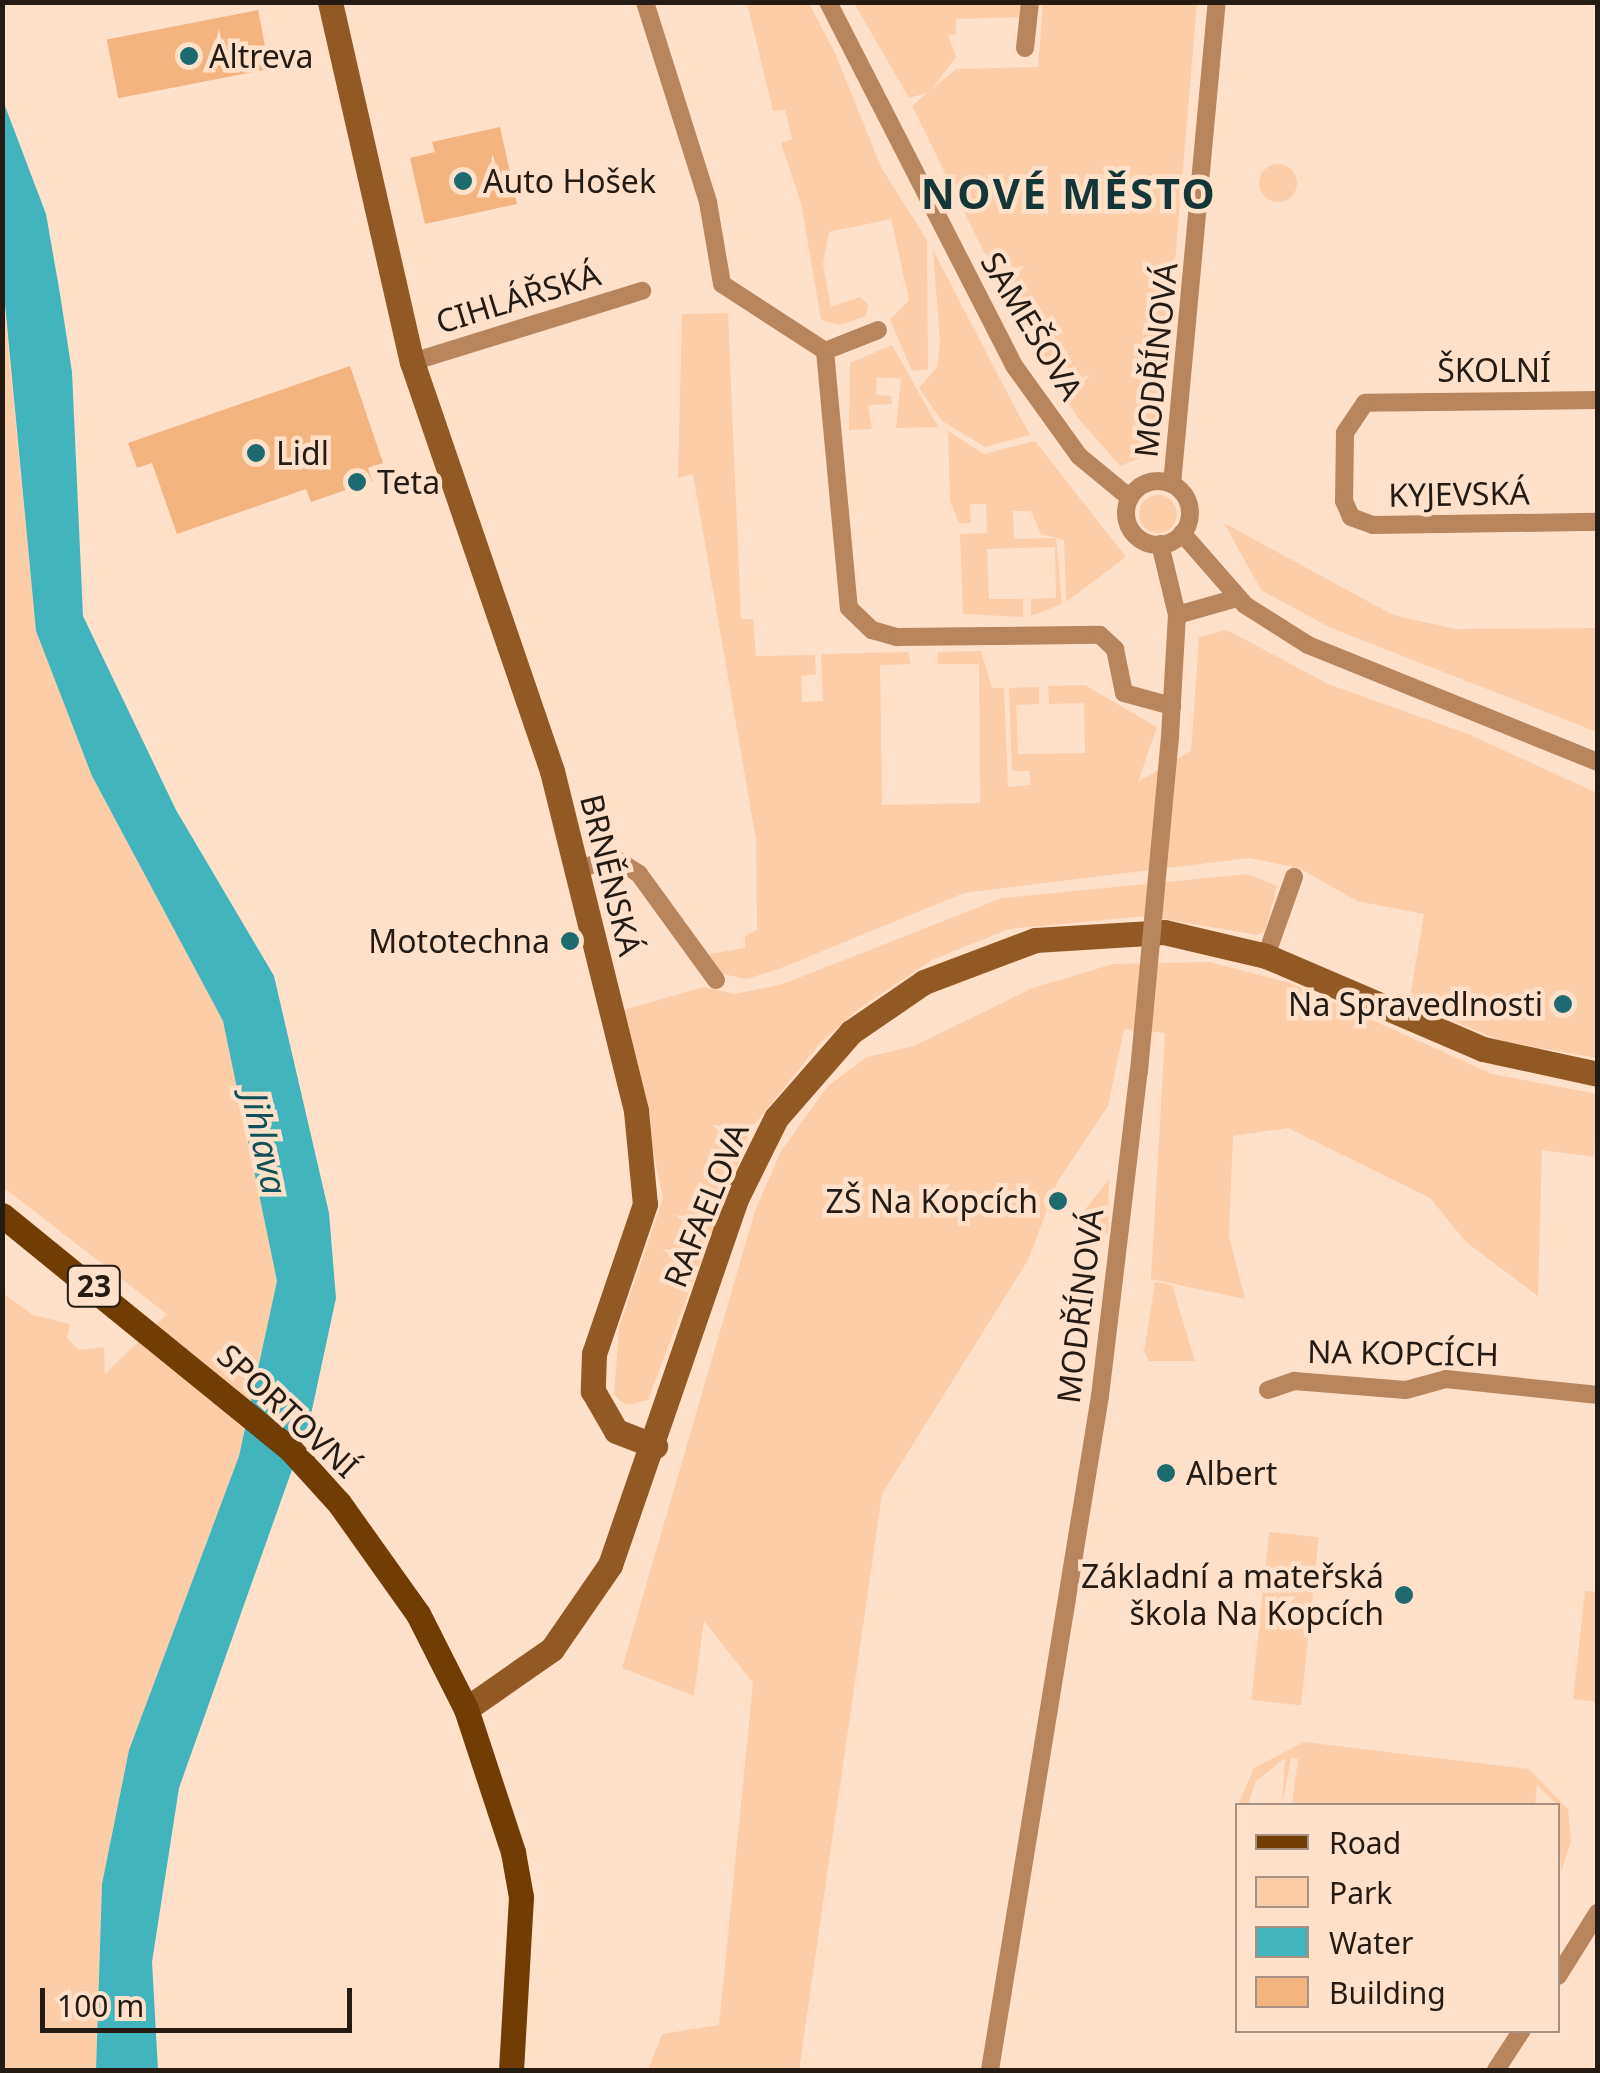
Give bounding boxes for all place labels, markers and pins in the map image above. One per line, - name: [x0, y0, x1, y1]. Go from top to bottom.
- place label: Altreva: [209, 37, 313, 75]
- marker: Altreva: [178, 45, 200, 67]
- place label: Auto Hošek: [483, 162, 656, 200]
- marker: Auto Hošek: [452, 170, 474, 192]
- place label: Lidl: [276, 434, 329, 472]
- marker: Lidl: [245, 442, 267, 464]
- place label: Teta: [377, 463, 440, 501]
- marker: Teta: [346, 471, 368, 493]
- place label: Mototechna: [368, 922, 550, 960]
- marker: Mototechna: [559, 930, 581, 952]
- place label: Na Spravedlnosti: [1288, 985, 1543, 1023]
- marker: Na Spravedlnosti: [1552, 993, 1574, 1015]
- place label: ZŠ Na Kopcích: [826, 1182, 1038, 1220]
- marker: ZŠ Na Kopcích: [1047, 1190, 1069, 1212]
- place label: Albert: [1186, 1454, 1277, 1492]
- marker: Albert: [1155, 1462, 1177, 1484]
- place label: Základní a mateřská škola Na Kopcích: [1081, 1558, 1384, 1633]
- marker: Základní a mateřská škola Na Kopcích: [1393, 1584, 1415, 1606]

